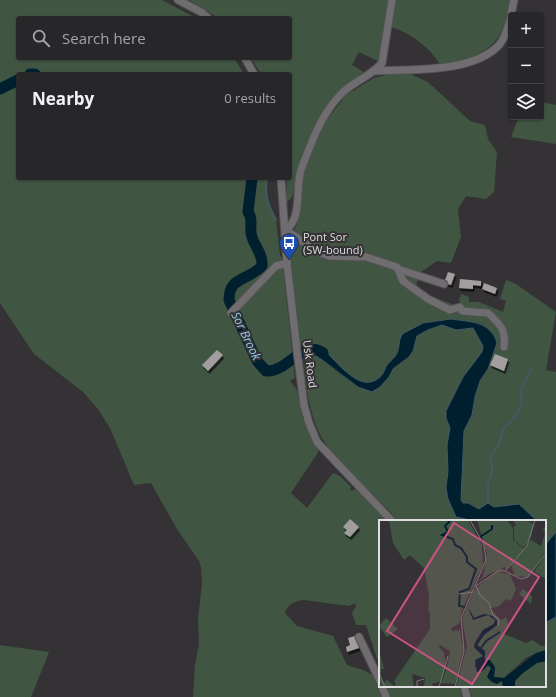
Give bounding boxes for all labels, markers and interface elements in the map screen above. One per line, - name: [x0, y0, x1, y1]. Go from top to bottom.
- map controls: [508, 12, 544, 120]
- button: +: [508, 12, 544, 48]
- search box: [16, 16, 292, 60]
- icon: search: [30, 27, 52, 49]
- text: Search here: [62, 28, 146, 48]
- button: −: [508, 48, 544, 84]
- button: layers: [508, 84, 544, 120]
- text: Nearby: [32, 87, 94, 110]
- text: 0 results: [224, 89, 276, 107]
- place label: Pont Sor (SW-bound): [303, 229, 363, 257]
- bus stop icon: Pont Sor (SW-bound): [278, 232, 300, 260]
- water label: Sor Brook: [227, 309, 266, 364]
- street label: Usk Road: [300, 339, 321, 389]
- inset map: [379, 520, 546, 687]

